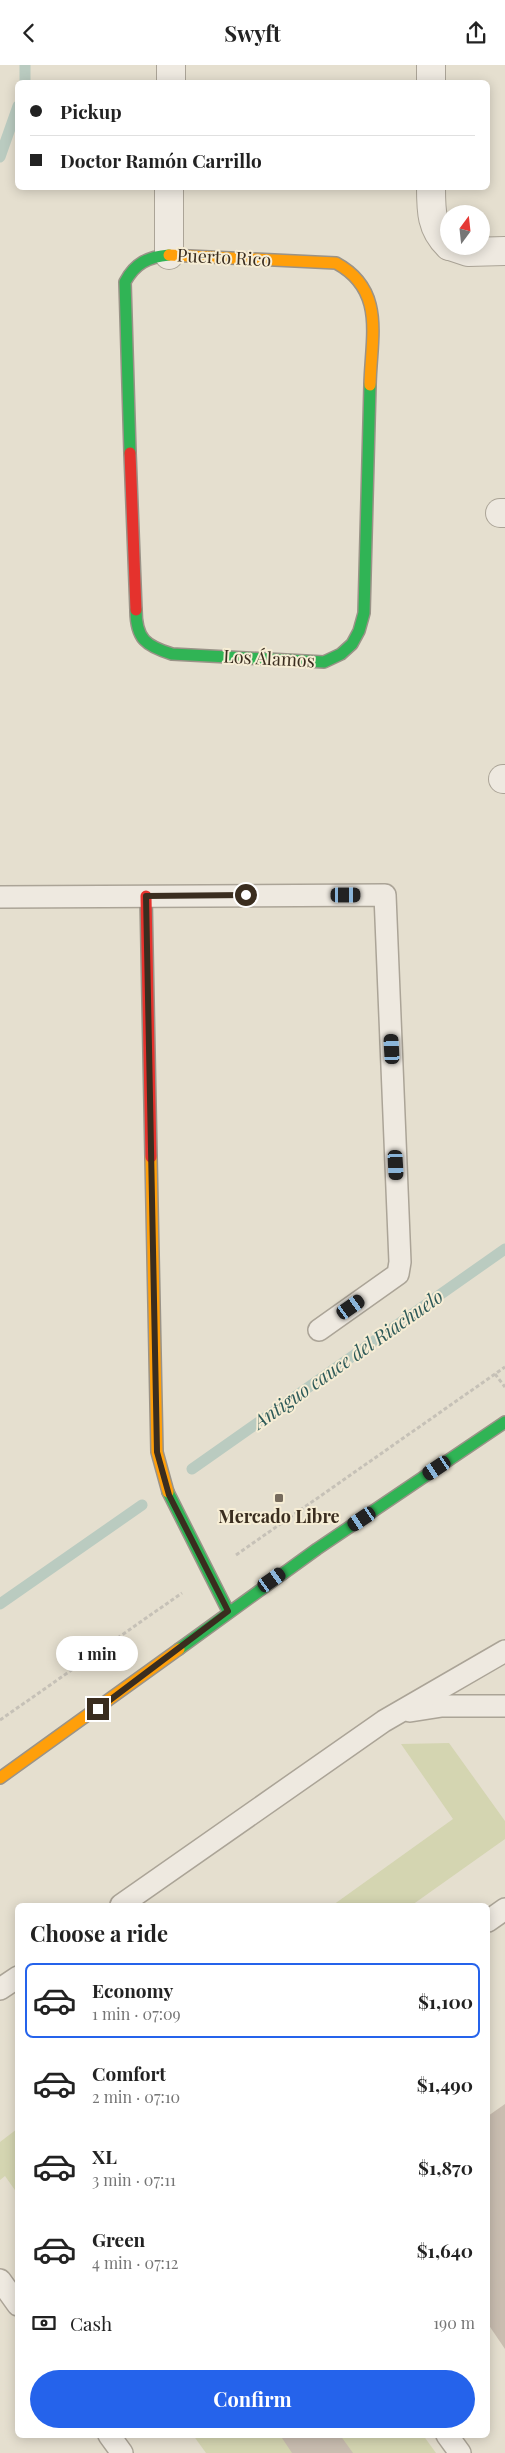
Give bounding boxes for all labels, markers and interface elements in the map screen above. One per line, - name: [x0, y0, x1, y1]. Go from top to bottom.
- text: Swyft: [224, 18, 281, 48]
- icon: back: [15, 19, 43, 47]
- icon: share: [462, 19, 490, 47]
- text: Pickup: [60, 98, 122, 124]
- text: Doctor Ramón Carrillo: [60, 147, 262, 173]
- north arrow: [440, 205, 490, 255]
- map controls: [440, 205, 490, 255]
- street label: Puerto Rico: [176, 243, 272, 271]
- street label: Los Álamos: [223, 644, 315, 672]
- route start: [235, 884, 257, 906]
- car: [331, 888, 361, 903]
- car: [383, 1034, 400, 1064]
- car: [387, 1150, 404, 1180]
- water label: Antiguo cauce del Riachuelo: [246, 1283, 448, 1435]
- car: [334, 1292, 367, 1322]
- car: [420, 1453, 453, 1483]
- marker: Mercado Libre: [273, 1492, 285, 1504]
- place label: Mercado Libre: [218, 1504, 340, 1528]
- car: [345, 1504, 378, 1534]
- car: [255, 1565, 288, 1595]
- callout: 1 min: [57, 1637, 139, 1671]
- text: 1 min: [77, 1643, 117, 1664]
- route end: [87, 1698, 109, 1720]
- text: Choose a ride: [30, 1918, 168, 1948]
- text: Economy: [92, 1977, 173, 2003]
- icon: car: [32, 1978, 77, 2023]
- text: $1,100: [418, 1988, 473, 2014]
- text: 1 min · 07:09: [92, 2003, 181, 2024]
- text: Comfort: [92, 2060, 166, 2086]
- icon: car: [32, 2061, 77, 2106]
- text: $1,490: [417, 2071, 473, 2097]
- text: 2 min · 07:10: [92, 2086, 180, 2107]
- text: XL: [92, 2143, 117, 2169]
- icon: car: [32, 2144, 77, 2189]
- text: $1,870: [418, 2154, 473, 2180]
- text: 3 min · 07:11: [92, 2169, 176, 2190]
- text: Green: [92, 2226, 145, 2252]
- icon: car: [32, 2227, 77, 2272]
- text: $1,640: [417, 2237, 473, 2263]
- text: 4 min · 07:12: [92, 2252, 178, 2273]
- icon: cash: [30, 2309, 58, 2337]
- text: Cash: [70, 2310, 112, 2336]
- text: 190 m: [433, 2312, 475, 2333]
- button: Confirm: [30, 2370, 475, 2428]

